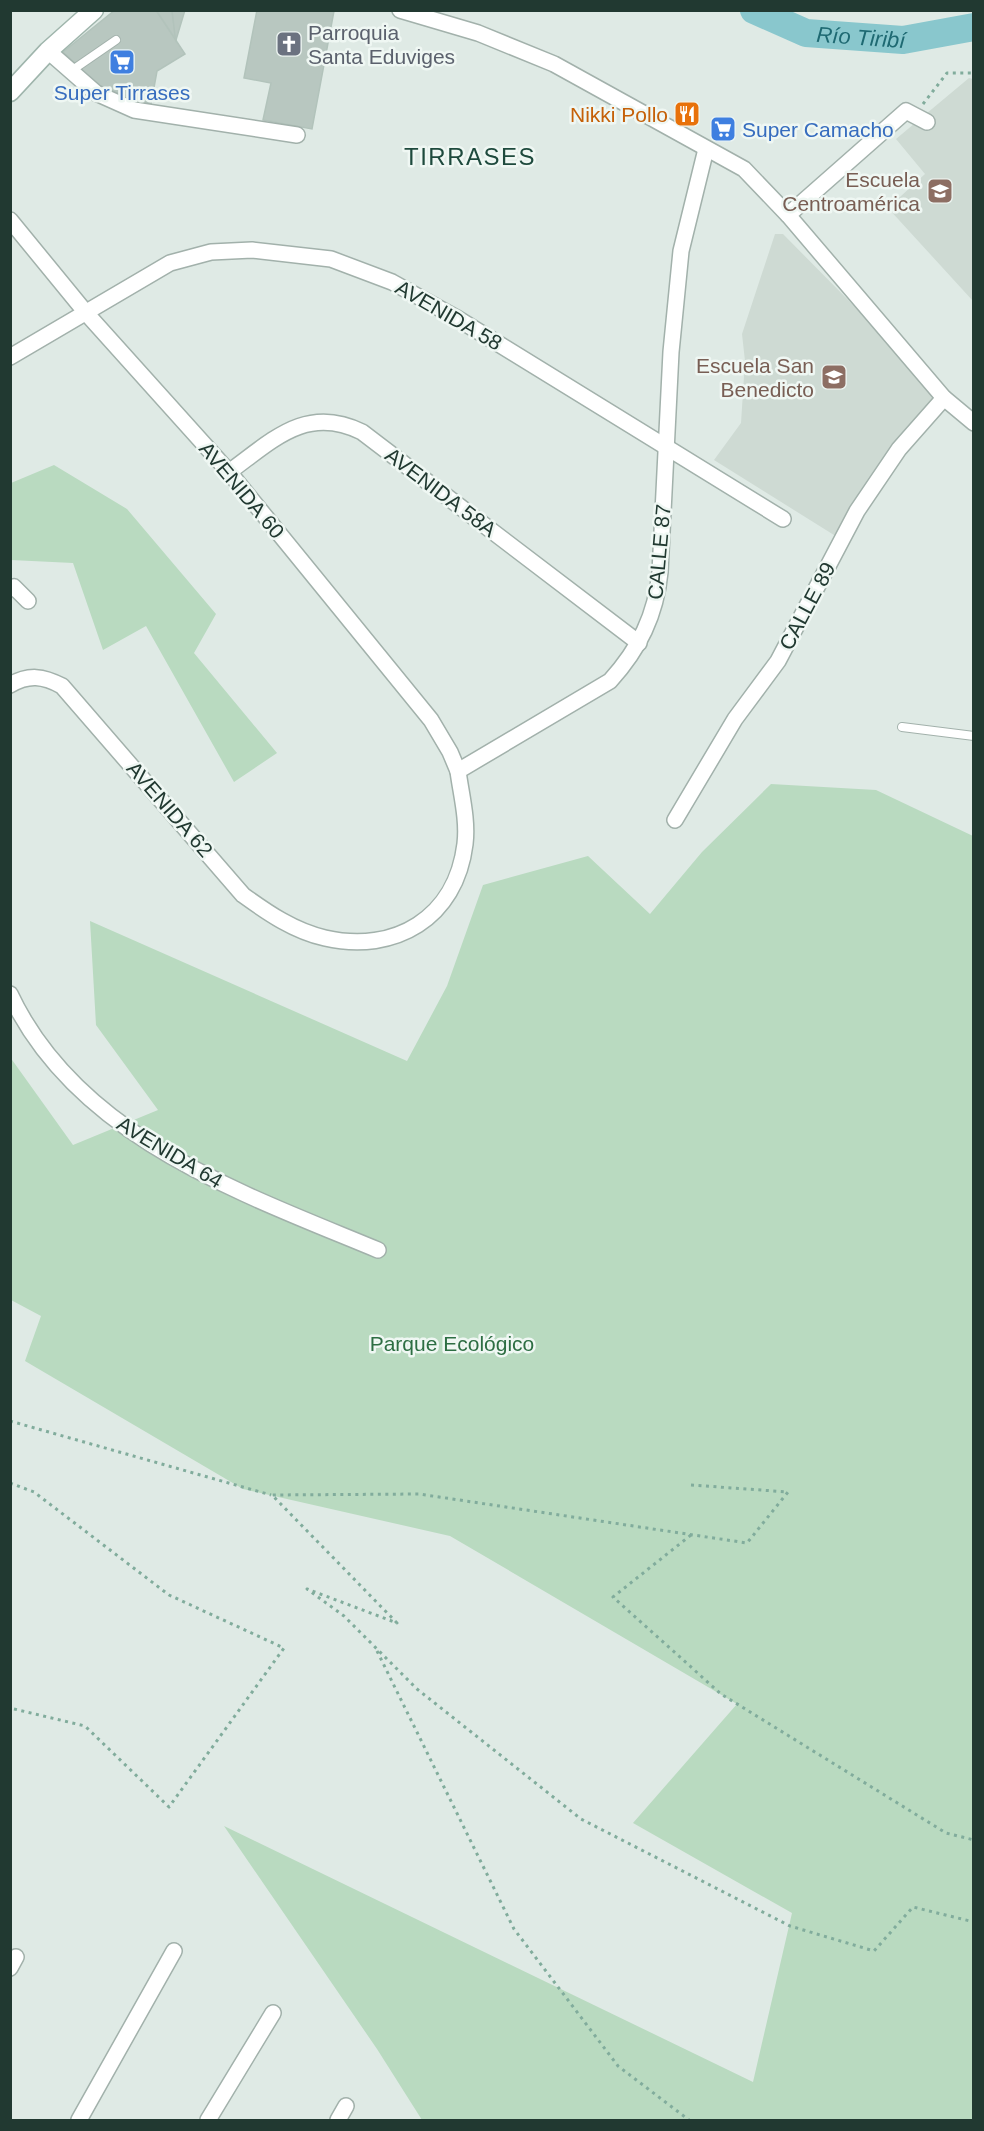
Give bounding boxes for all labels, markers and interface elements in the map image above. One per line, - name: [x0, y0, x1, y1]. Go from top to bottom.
- place label: Parroquia Santa Eduviges: [308, 21, 455, 68]
- water label: Río Tiribí: [816, 21, 908, 53]
- church icon: Parroquia Santa Eduviges: [274, 29, 304, 59]
- supermarket icon: Super Tirrases: [107, 47, 137, 77]
- place label: Super Tirrases: [54, 81, 190, 104]
- restaurant icon: Nikki Pollo: [672, 99, 702, 129]
- place label: Nikki Pollo: [570, 103, 668, 126]
- supermarket icon: Super Camacho: [708, 114, 738, 144]
- place label: Super Camacho: [742, 118, 894, 141]
- district label: TIRRASES: [404, 143, 536, 170]
- place label: Escuela Centroamérica: [782, 168, 920, 215]
- school or university icon: Escuela Centroamérica: [925, 176, 955, 206]
- street label: AVENIDA 58: [392, 275, 506, 355]
- place label: Escuela San Benedicto: [696, 354, 814, 401]
- school or university icon: Escuela San Benedicto: [819, 362, 849, 392]
- street label: AVENIDA 60: [195, 437, 289, 543]
- street label: AVENIDA 58A: [381, 443, 501, 541]
- street label: CALLE 87: [643, 503, 675, 601]
- street label: CALLE 89: [774, 558, 840, 654]
- street label: AVENIDA 62: [122, 757, 218, 861]
- street label: AVENIDA 64: [113, 1112, 227, 1193]
- park label: Parque Ecológico: [370, 1332, 534, 1355]

